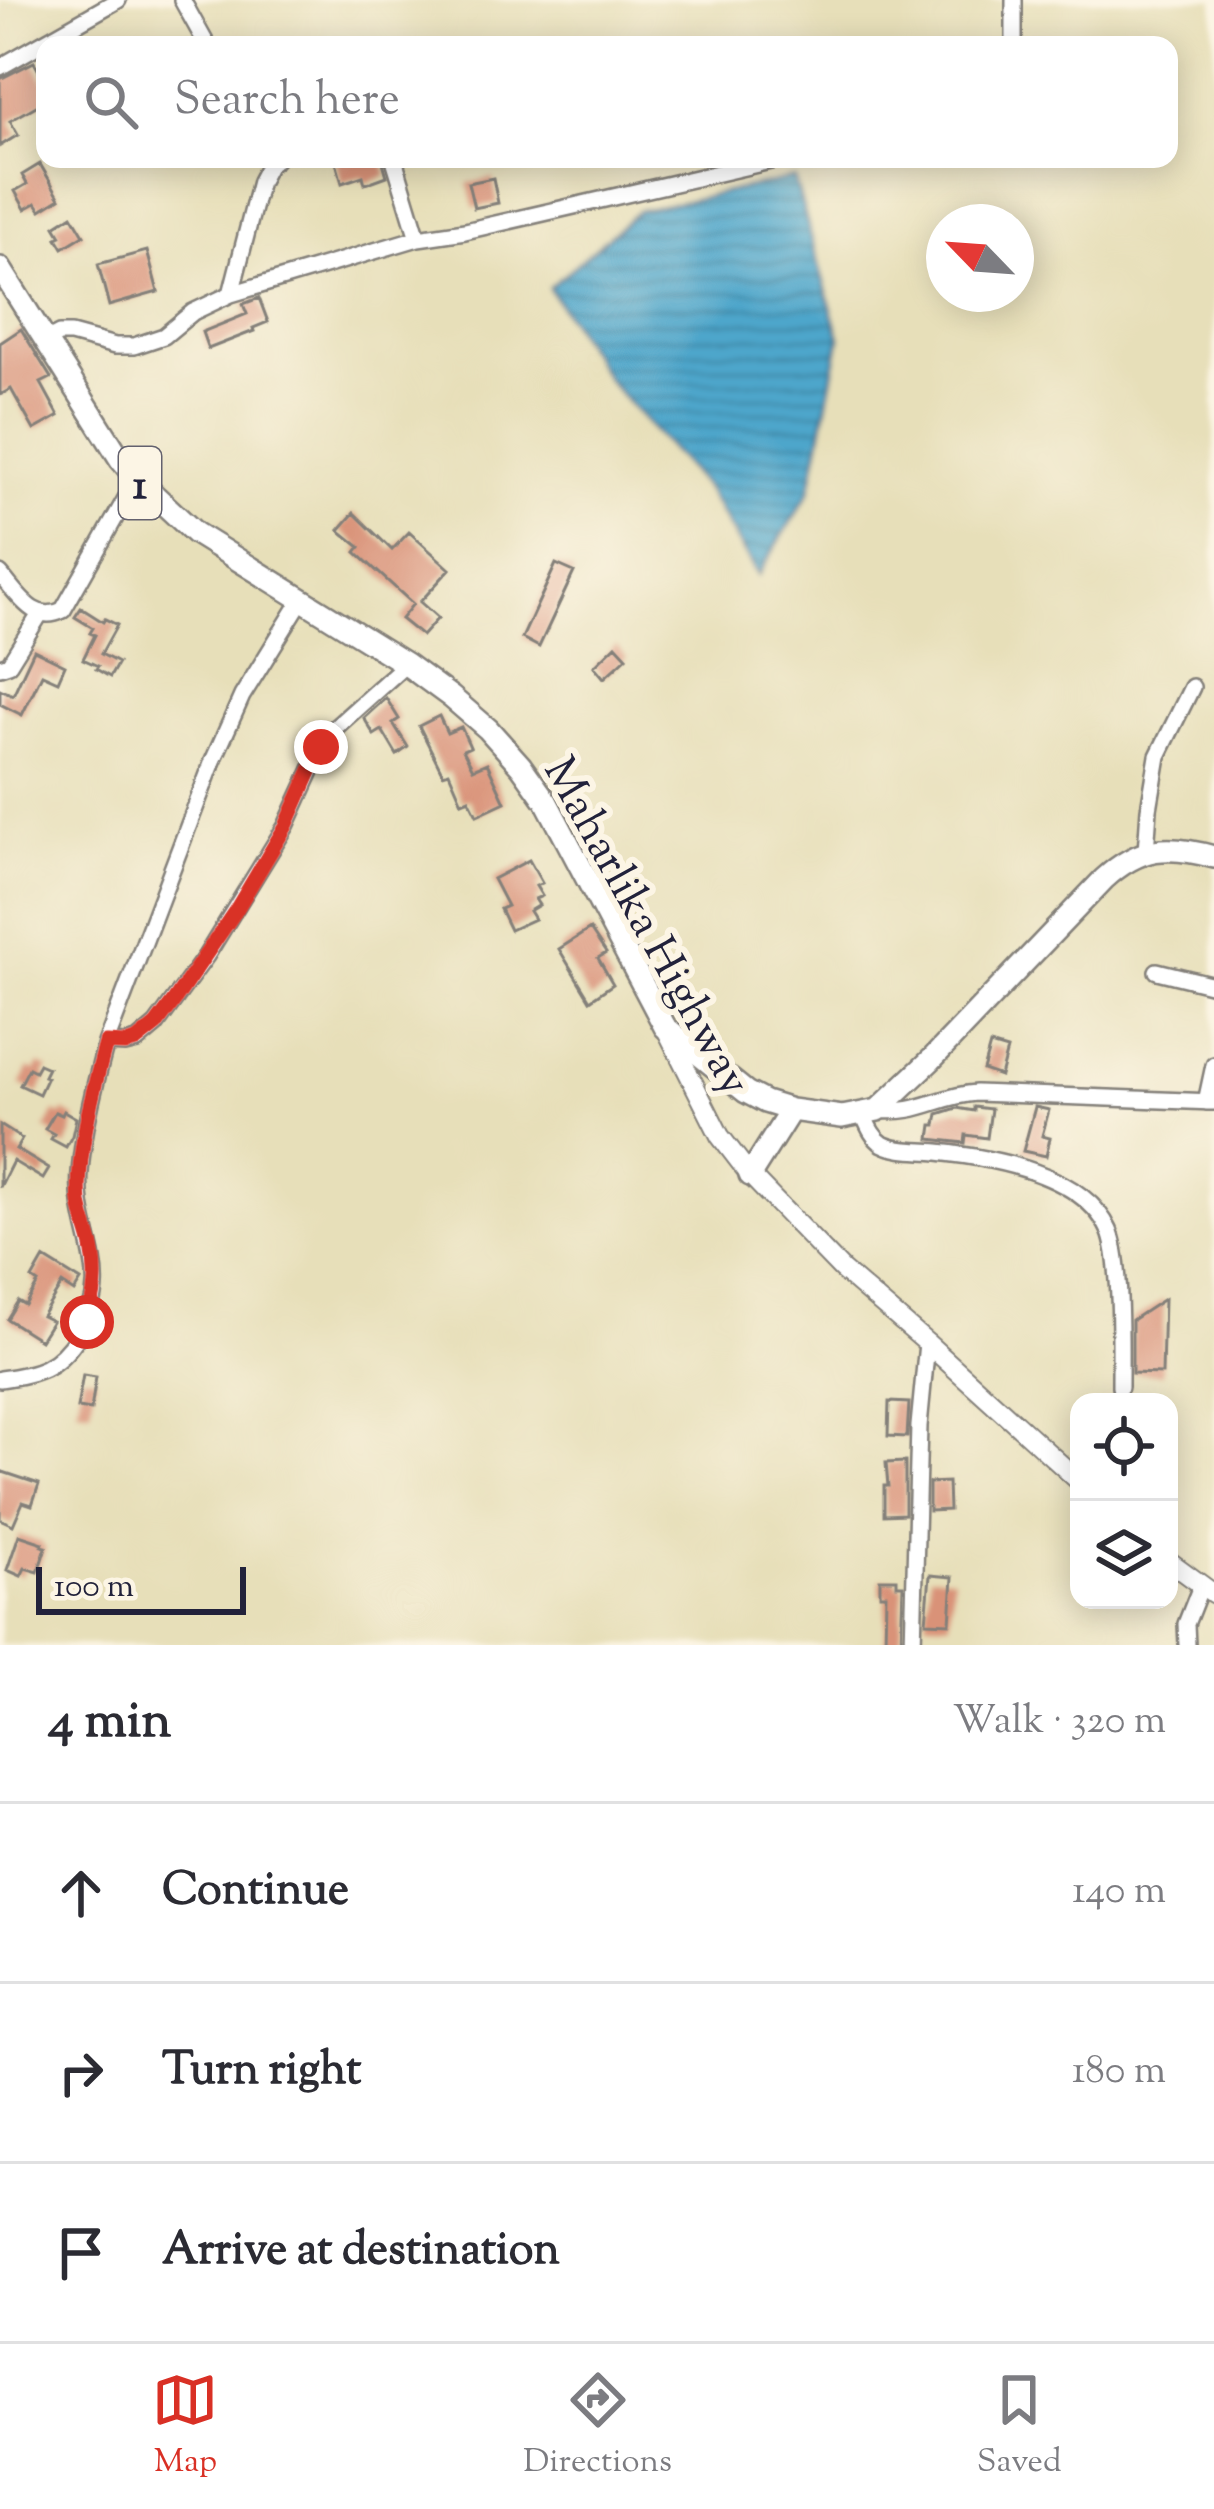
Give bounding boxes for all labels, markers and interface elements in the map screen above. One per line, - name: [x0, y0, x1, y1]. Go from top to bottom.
- search box: [36, 36, 1178, 168]
- icon: search: [78, 69, 144, 135]
- text: Search here: [174, 70, 400, 135]
- north arrow: [926, 204, 1034, 312]
- road number: 1: [119, 447, 161, 519]
- route end: [294, 720, 348, 774]
- street label: Maharlika Highway: [524, 747, 764, 1109]
- route start: [60, 1295, 114, 1349]
- map controls: [1070, 1393, 1178, 1609]
- button: locate: [1070, 1393, 1178, 1501]
- button: layers: [1070, 1501, 1178, 1609]
- scale bar: [36, 1561, 246, 1614]
- text: 100 m: [54, 1564, 134, 1612]
- text: 4 min: [48, 1687, 171, 1760]
- text: Walk · 320 m: [953, 1695, 1166, 1751]
- icon: ahead: [48, 1860, 114, 1926]
- text: Continue: [162, 1860, 349, 1925]
- text: 140 m: [1072, 1865, 1166, 1921]
- icon: right: [48, 2040, 114, 2106]
- text: Turn right: [162, 2040, 361, 2105]
- text: 180 m: [1072, 2045, 1166, 2101]
- icon: arrive: [48, 2220, 114, 2286]
- text: Arrive at destination: [162, 2220, 560, 2285]
- tab: Map: [152, 2367, 218, 2487]
- tab: Directions: [523, 2367, 672, 2487]
- tab: Saved: [977, 2367, 1062, 2487]

